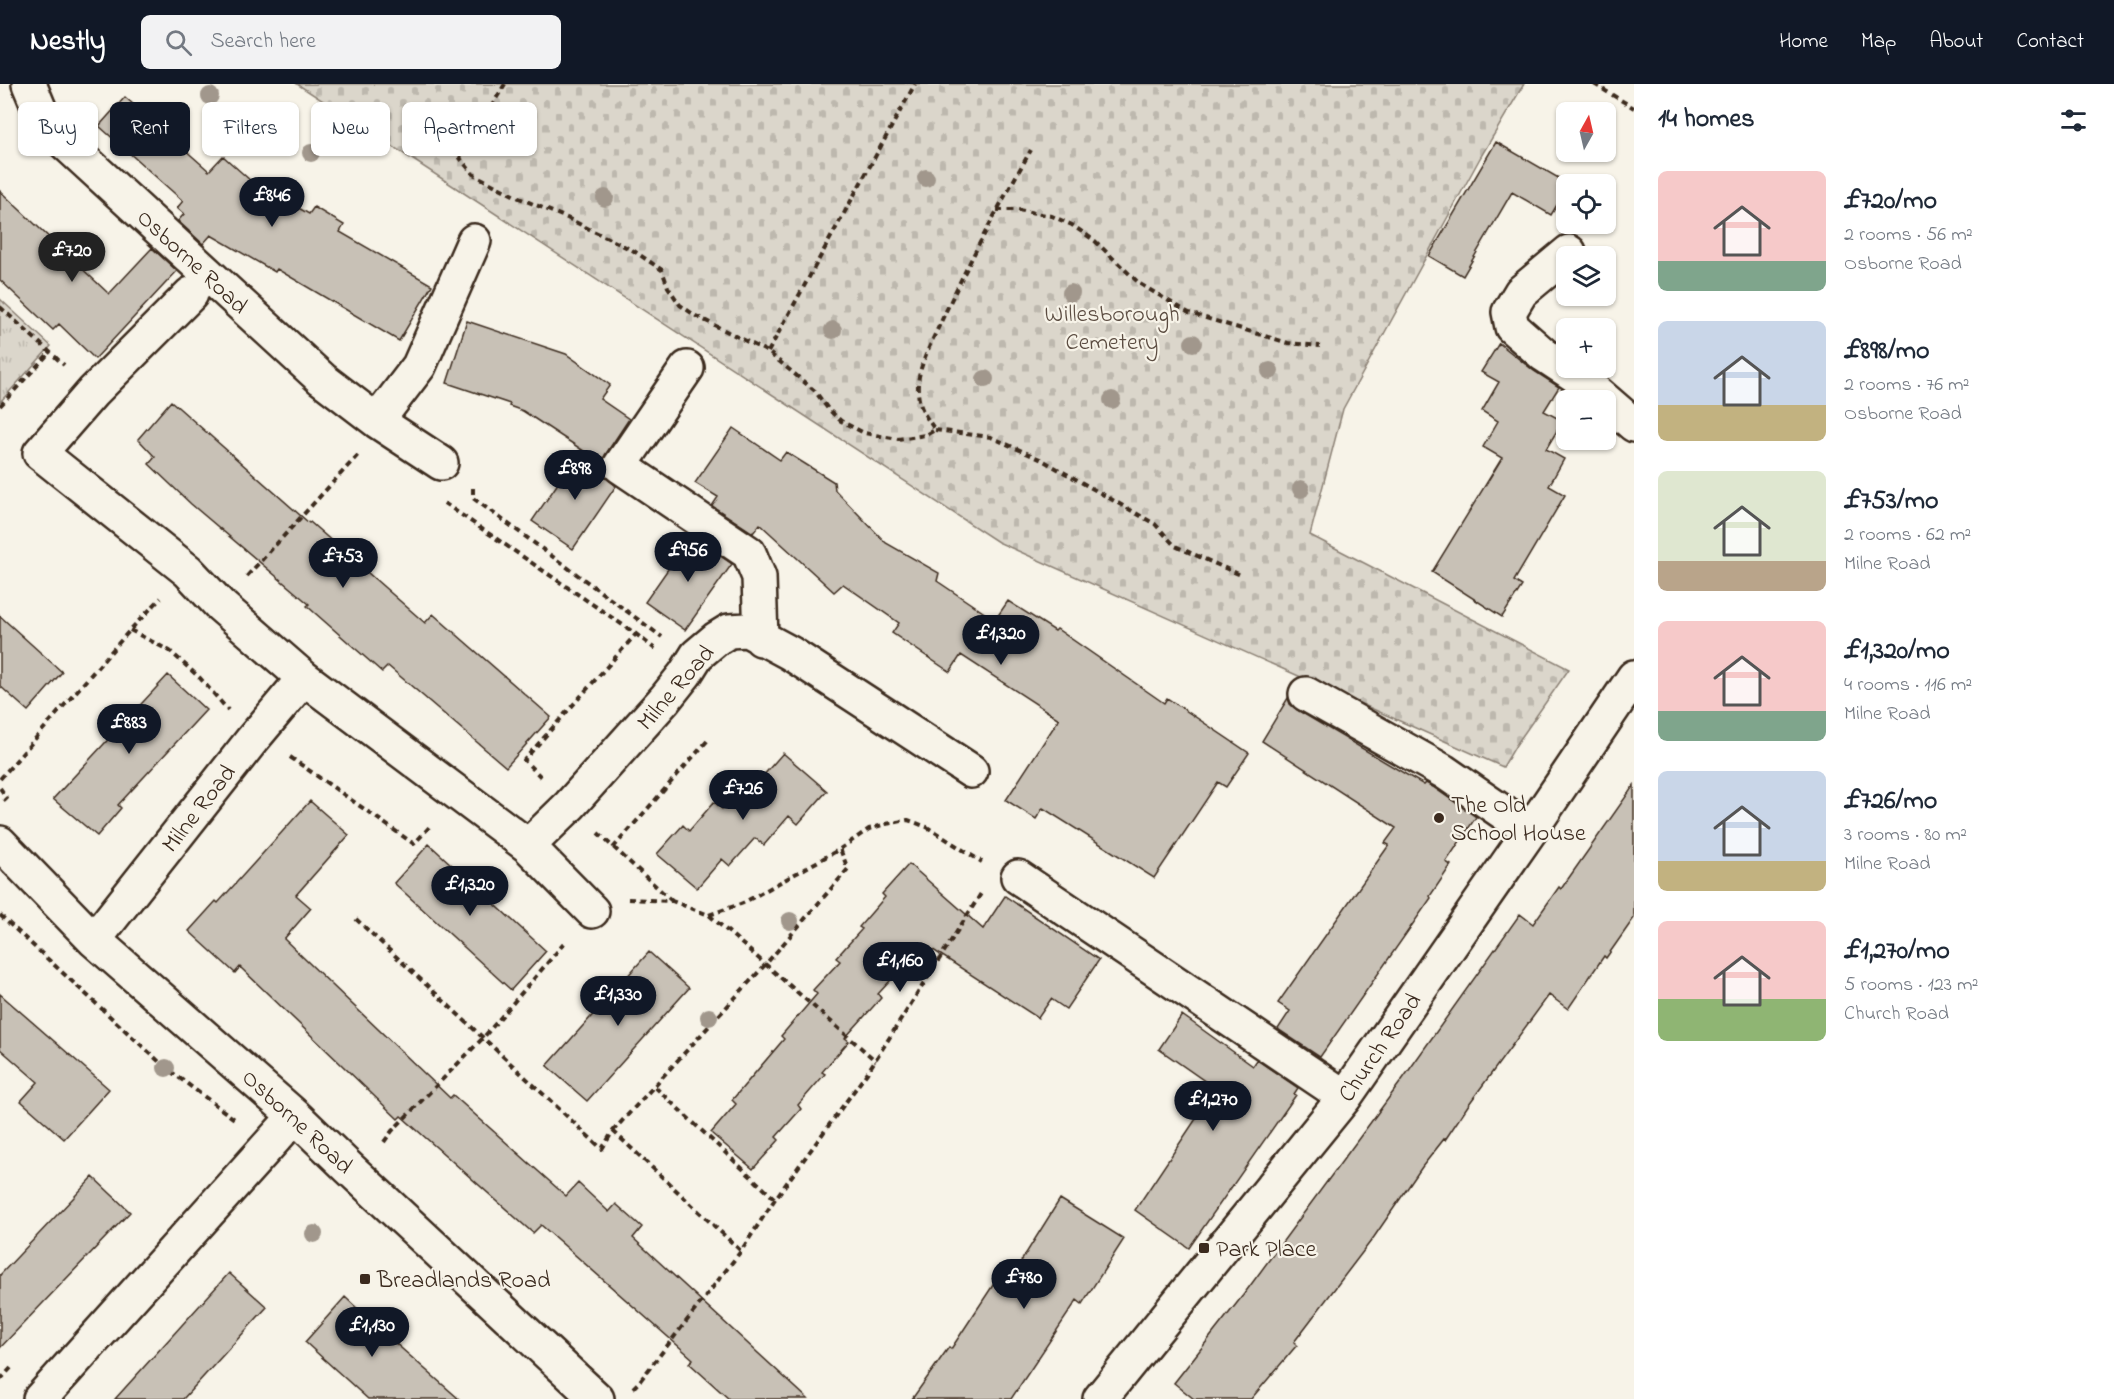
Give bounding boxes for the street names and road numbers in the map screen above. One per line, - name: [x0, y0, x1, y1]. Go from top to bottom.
- street label: Osborne Road: [128, 202, 255, 324]
- street label: Milne Road: [630, 638, 724, 739]
- street label: Milne Road: [154, 758, 246, 861]
- street label: Church Road: [1331, 986, 1432, 1110]
- street label: Osborne Road: [233, 1062, 360, 1184]

